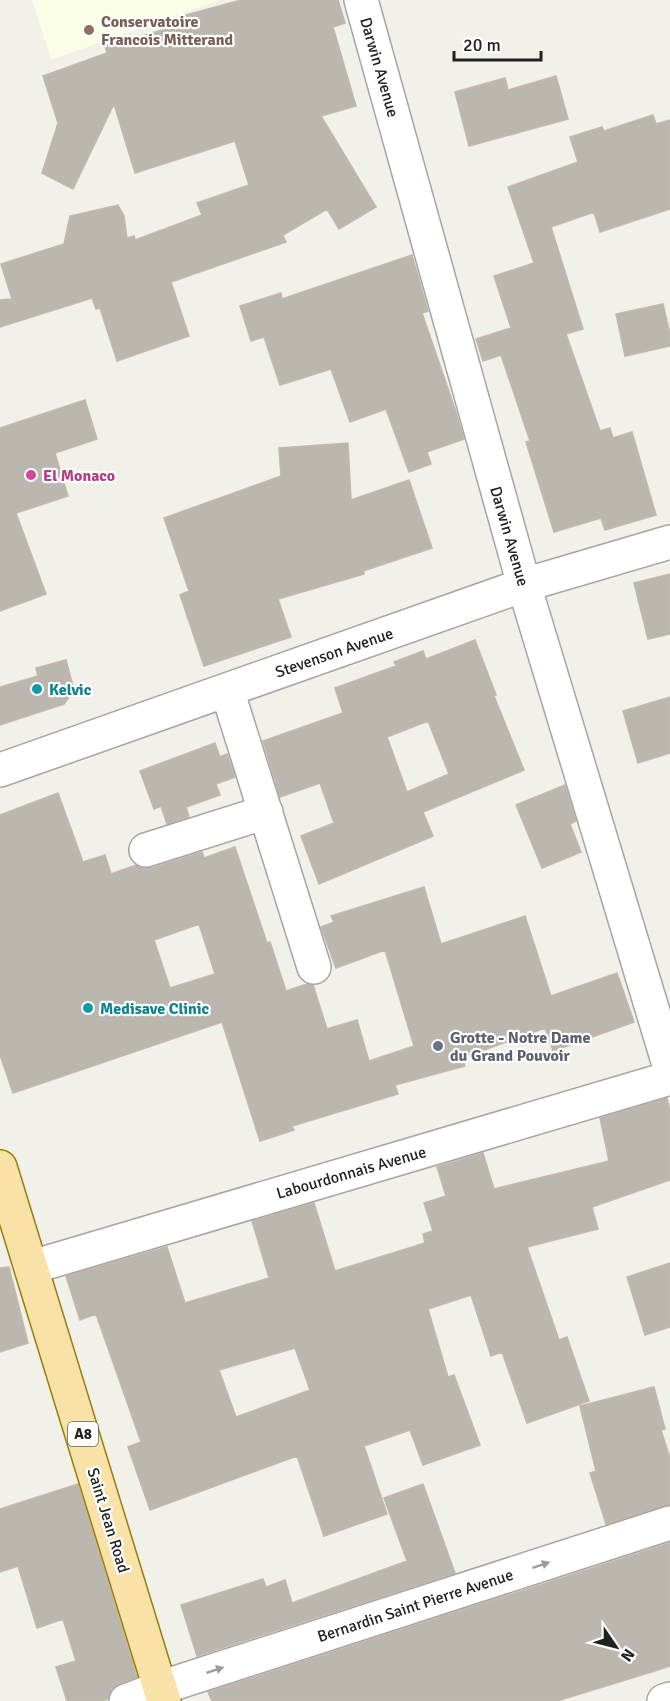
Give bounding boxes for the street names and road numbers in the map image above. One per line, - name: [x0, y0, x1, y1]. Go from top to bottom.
- street label: Darwin Avenue: [355, 15, 403, 120]
- street label: Darwin Avenue: [485, 484, 533, 589]
- street label: Stevenson Avenue: [273, 623, 396, 683]
- street label: Labourdonnais Avenue: [274, 1142, 428, 1204]
- road number: A8: [68, 1422, 98, 1446]
- street label: Saint Jean Road: [83, 1465, 134, 1575]
- street label: Bernardin Saint Pierre Avenue: [315, 1565, 516, 1647]

